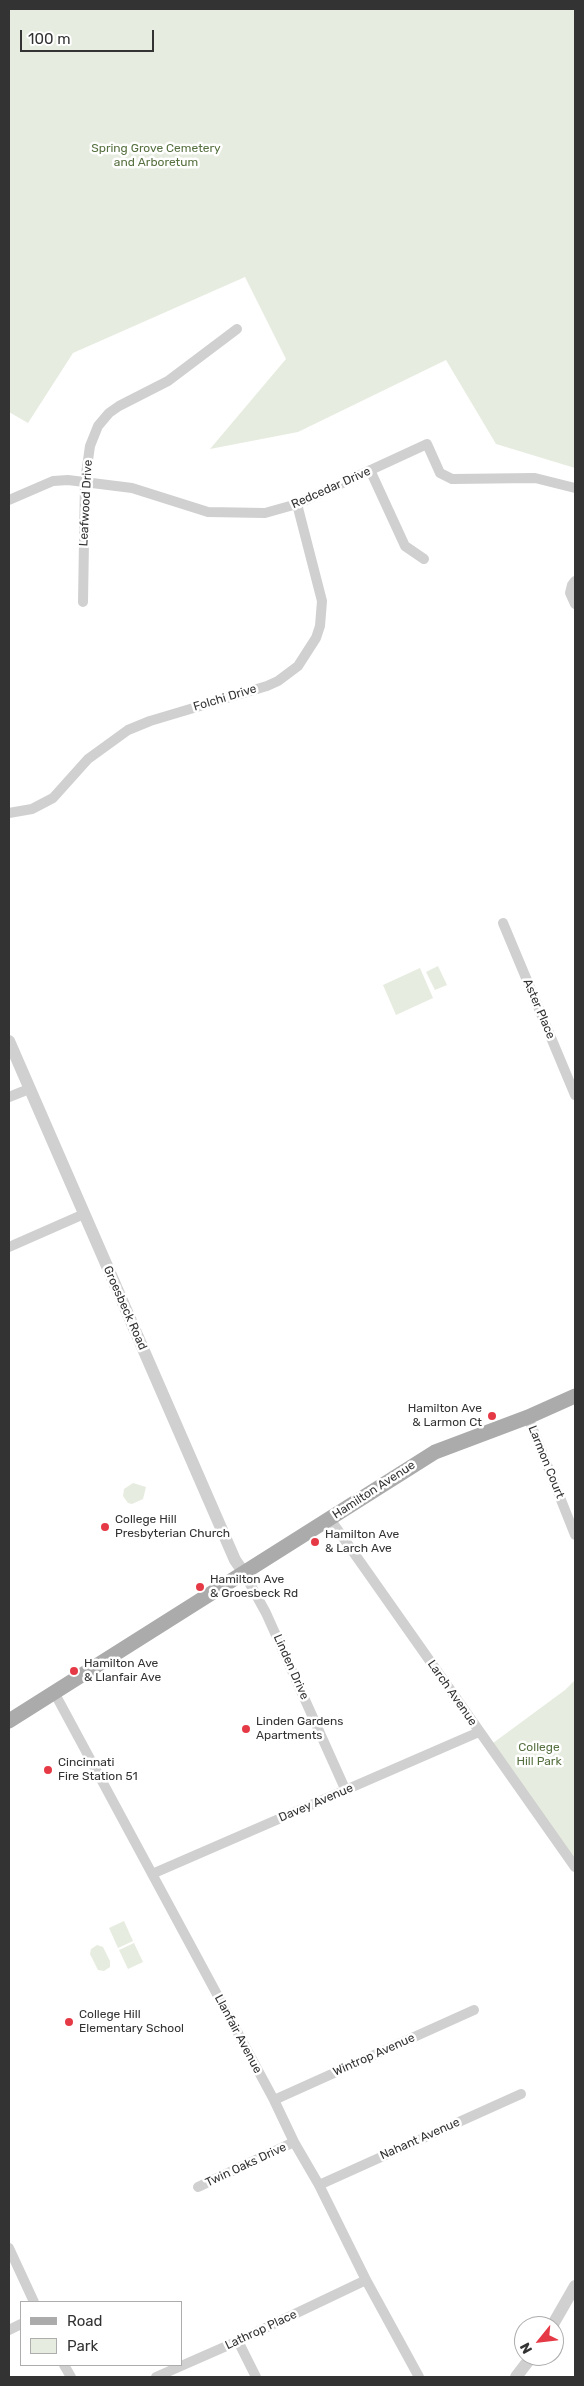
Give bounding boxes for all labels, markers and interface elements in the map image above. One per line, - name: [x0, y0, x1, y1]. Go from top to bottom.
- scale bar: [22, 20, 156, 52]
- text: 100 m: [28, 30, 70, 48]
- park label: Spring Grove Cemetery and Arboretum: [91, 142, 221, 170]
- street label: Leafwood Drive: [77, 459, 95, 547]
- street label: Redcedar Drive: [289, 464, 373, 512]
- street label: Folchi Drive: [192, 682, 258, 714]
- street label: Aster Place: [520, 977, 558, 1041]
- street label: Groesbeck Road: [100, 1264, 150, 1352]
- place label: Hamilton Ave & Larmon Ct: [408, 1402, 482, 1430]
- marker: Hamilton Ave & Larmon Ct: [486, 1410, 498, 1422]
- street label: Larmon Court: [525, 1424, 567, 1500]
- street label: Hamilton Avenue: [330, 1458, 418, 1522]
- place label: College Hill Presbyterian Church: [115, 1513, 230, 1541]
- marker: College Hill Presbyterian Church: [99, 1521, 111, 1533]
- place label: Hamilton Ave & Larch Ave: [325, 1528, 399, 1556]
- marker: Hamilton Ave & Larch Ave: [309, 1536, 321, 1548]
- place label: Hamilton Ave & Groesbeck Rd: [210, 1573, 298, 1601]
- marker: Hamilton Ave & Groesbeck Rd: [194, 1581, 206, 1593]
- street label: Linden Drive: [270, 1632, 312, 1702]
- place label: Hamilton Ave & Llanfair Ave: [84, 1657, 161, 1685]
- street label: Larch Avenue: [424, 1657, 480, 1729]
- marker: Hamilton Ave & Llanfair Ave: [68, 1665, 80, 1677]
- place label: Linden Gardens Apartments: [256, 1715, 343, 1743]
- marker: Linden Gardens Apartments: [240, 1723, 252, 1735]
- park label: College Hill Park: [516, 1741, 562, 1769]
- place label: Cincinnati Fire Station 51: [58, 1756, 138, 1784]
- marker: Cincinnati Fire Station 51: [42, 1764, 54, 1776]
- street label: Davey Avenue: [277, 1781, 355, 1825]
- street label: Llanfair Avenue: [211, 1992, 265, 2076]
- place label: College Hill Elementary School: [79, 2008, 184, 2036]
- marker: College Hill Elementary School: [63, 2016, 75, 2028]
- street label: Wintrop Avenue: [331, 2031, 417, 2079]
- street label: Nahant Avenue: [378, 2115, 462, 2163]
- street label: Twin Oaks Drive: [203, 2140, 289, 2190]
- legend: [20, 2301, 182, 2366]
- street label: Lathrop Place: [223, 2307, 299, 2353]
- text: Road: [67, 2312, 103, 2330]
- north arrow: [514, 2316, 564, 2366]
- text: Park: [67, 2337, 98, 2355]
- text: N: [516, 2340, 536, 2357]

